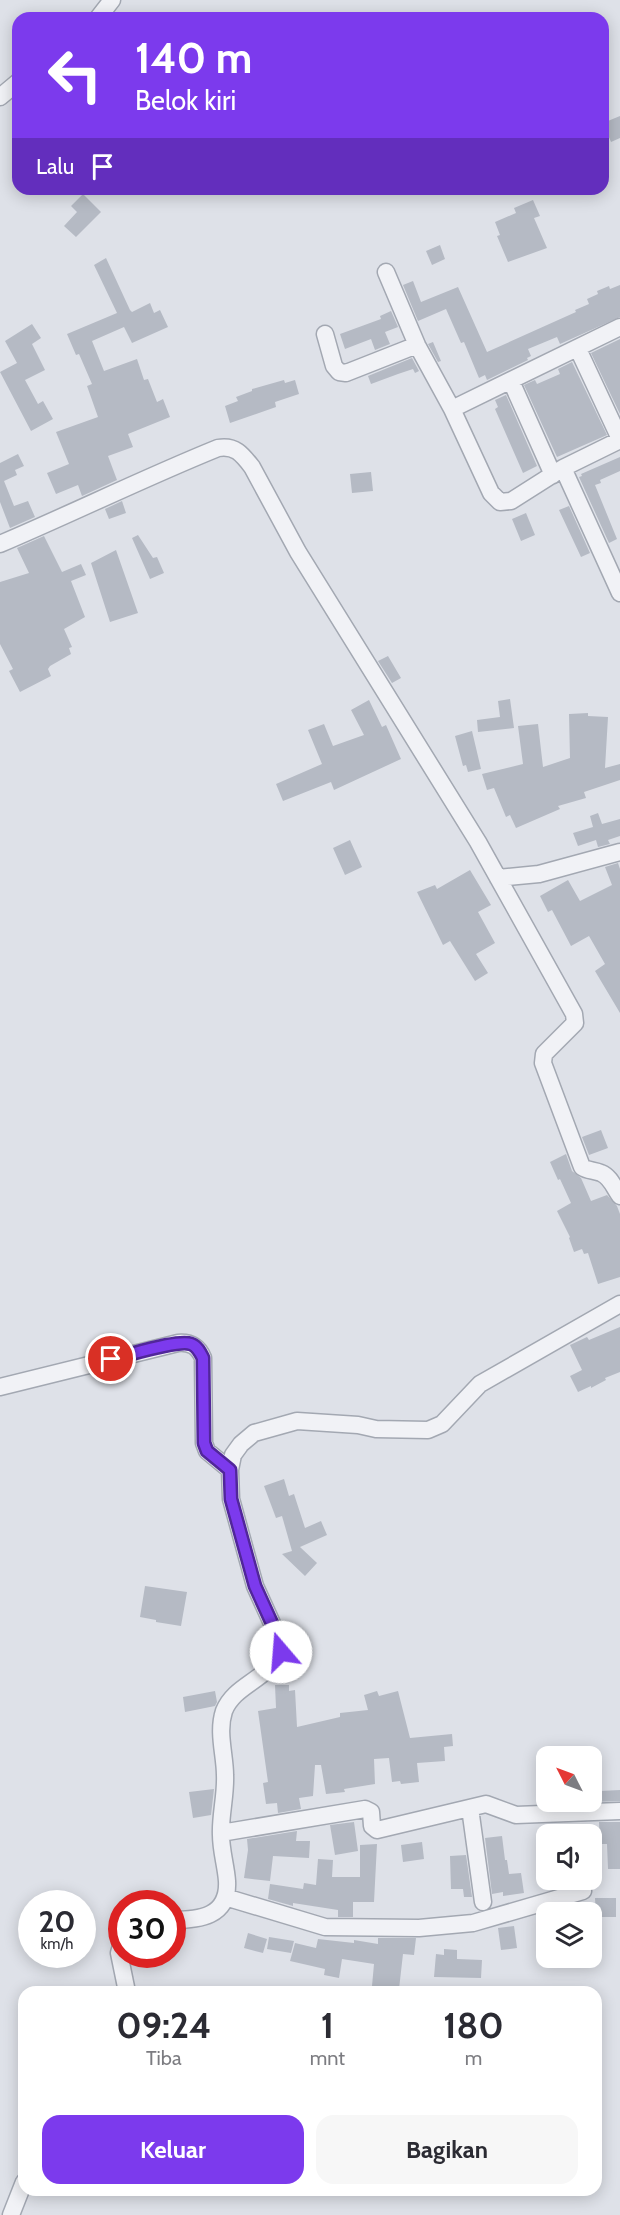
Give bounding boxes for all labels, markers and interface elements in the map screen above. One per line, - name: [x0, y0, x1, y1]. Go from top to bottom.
- text: 140 m: [135, 32, 252, 84]
- icon: left: [36, 36, 114, 114]
- text: Belok kiri: [135, 84, 236, 117]
- icon: arrive: [86, 150, 119, 183]
- text: Lalu: [36, 153, 74, 180]
- pin: [85, 1333, 136, 1384]
- icon: arrive: [94, 1342, 127, 1375]
- position arrow: [249, 1620, 313, 1684]
- north arrow: [536, 1746, 602, 1812]
- map controls: [536, 1746, 602, 1968]
- button: sound: [536, 1824, 602, 1890]
- speed limit sign: 30: [108, 1890, 186, 1968]
- button: layers: [536, 1902, 602, 1968]
- text: 20: [38, 1903, 76, 1940]
- text: km/h: [41, 1935, 73, 1953]
- text: 09:24: [116, 2003, 211, 2047]
- text: 1: [321, 2003, 334, 2047]
- text: 180: [443, 2003, 504, 2047]
- text: Tiba: [146, 2046, 182, 2070]
- text: mnt: [310, 2046, 345, 2070]
- text: m: [465, 2046, 482, 2070]
- button: Keluar: [42, 2115, 304, 2184]
- button: Bagikan: [316, 2115, 578, 2184]

